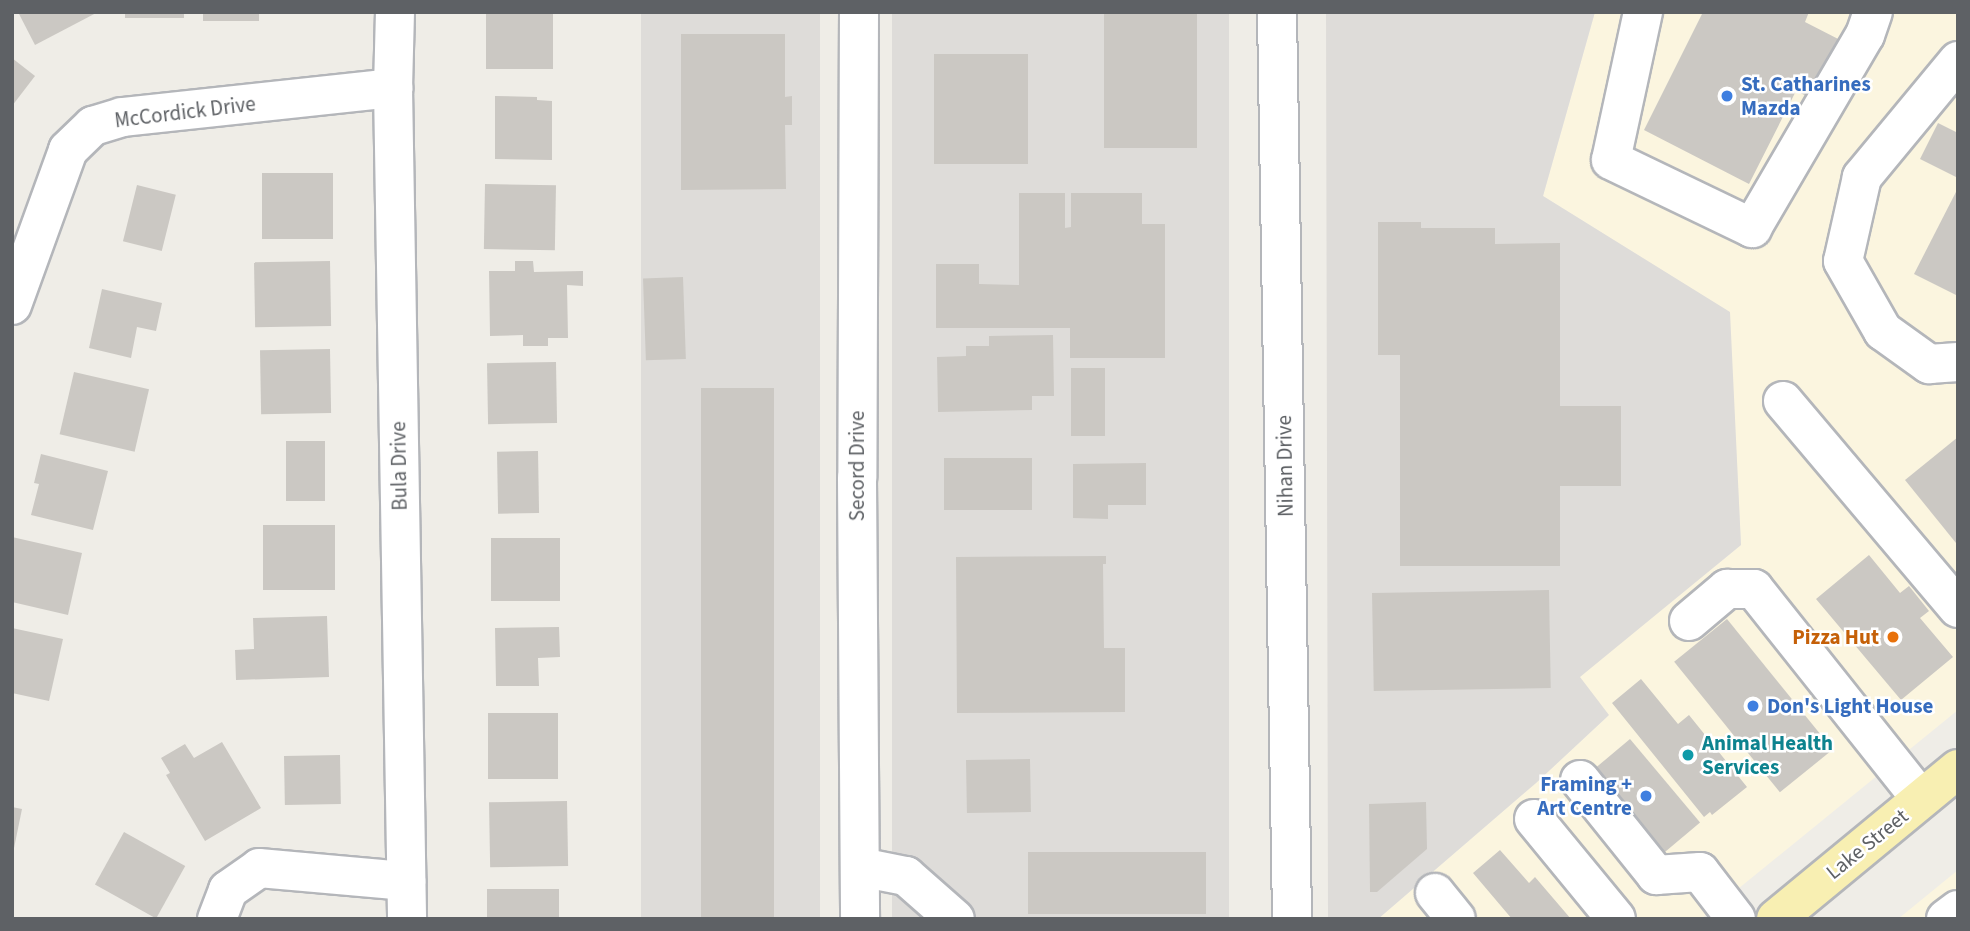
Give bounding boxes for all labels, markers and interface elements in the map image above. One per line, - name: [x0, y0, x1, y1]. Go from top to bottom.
- place label: St. Catharines Mazda: [1741, 71, 1871, 121]
- marker: St. Catharines Mazda: [1719, 88, 1735, 104]
- street label: McCordick Drive: [113, 91, 257, 133]
- street label: Secord Drive: [844, 411, 870, 521]
- street label: Nihan Drive: [1272, 415, 1298, 517]
- street label: Bula Drive: [386, 421, 412, 511]
- place label: Pizza Hut: [1792, 624, 1879, 650]
- marker: Pizza Hut: [1885, 629, 1901, 645]
- place label: Don's Light House: [1767, 693, 1933, 719]
- marker: Don's Light House: [1745, 698, 1761, 714]
- place label: Animal Health Services: [1702, 730, 1833, 780]
- marker: Animal Health Services: [1680, 747, 1696, 763]
- place label: Framing + Art Centre: [1537, 771, 1632, 821]
- marker: Framing + Art Centre: [1638, 788, 1654, 804]
- street label: Lake Street: [1821, 803, 1913, 885]

